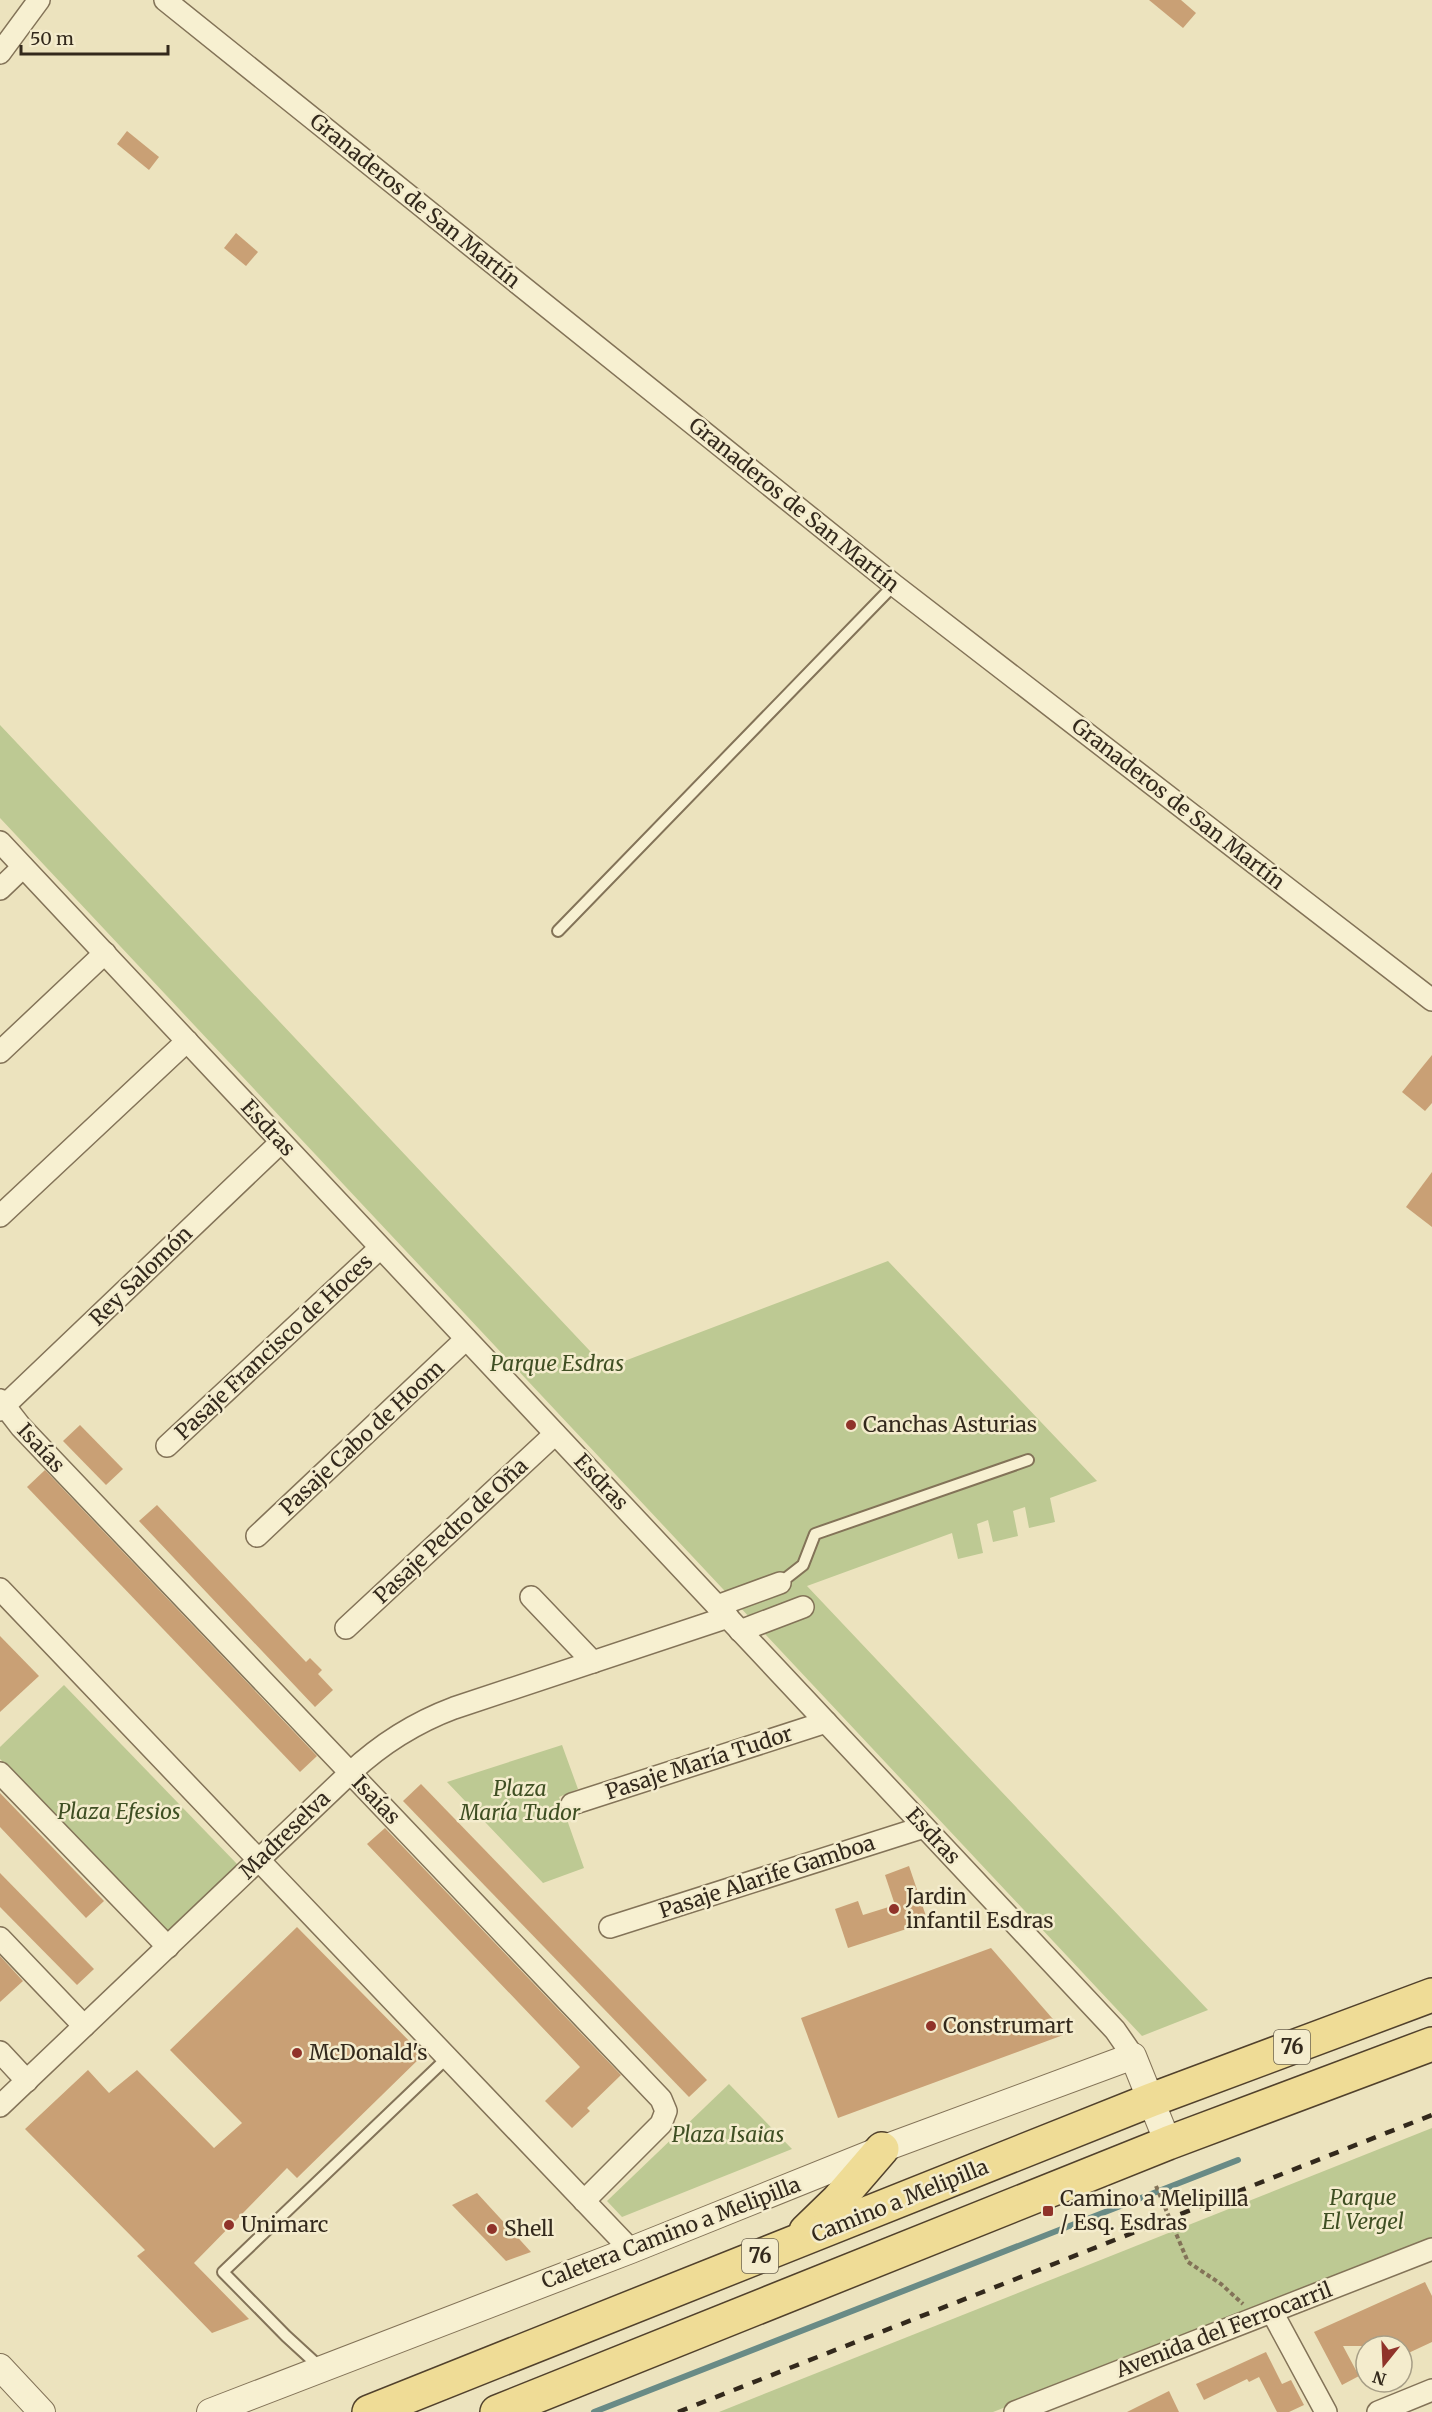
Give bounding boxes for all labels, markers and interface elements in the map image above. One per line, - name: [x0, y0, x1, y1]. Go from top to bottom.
- scale bar: [21, 18, 168, 56]
- text: 50 m: [30, 27, 74, 50]
- street label: Granaderos de San Martín: [305, 107, 526, 294]
- street label: Granaderos de San Martín: [684, 411, 905, 598]
- street label: Granaderos de San Martín: [1066, 712, 1290, 895]
- street label: Esdras: [235, 1094, 301, 1162]
- street label: Rey Salomón: [84, 1220, 198, 1331]
- street label: Pasaje Francisco de Hoces: [169, 1248, 378, 1445]
- park label: Parque Esdras: [490, 1350, 624, 1377]
- street label: Pasaje Cabo de Hoom: [274, 1354, 450, 1521]
- place label: Canchas Asturias: [863, 1411, 1037, 1438]
- street label: Isaías: [12, 1417, 71, 1478]
- marker: Canchas Asturias: [844, 1418, 858, 1432]
- street label: Esdras: [568, 1448, 634, 1516]
- street label: Pasaje Pedro de Oña: [368, 1452, 533, 1609]
- street label: Pasaje María Tudor: [602, 1720, 796, 1806]
- street label: Isaías: [347, 1769, 406, 1830]
- park label: Plaza María Tudor: [459, 1775, 581, 1826]
- street label: Madreselva: [234, 1785, 336, 1884]
- park label: Plaza Efesios: [57, 1798, 181, 1825]
- street label: Esdras: [900, 1802, 966, 1870]
- street label: Pasaje Alarife Gamboa: [656, 1829, 878, 1924]
- place label: Jardin infantil Esdras: [905, 1883, 1054, 1934]
- marker: Jardin infantil Esdras: [887, 1902, 901, 1916]
- place label: Construmart: [943, 2012, 1074, 2039]
- marker: Construmart: [924, 2019, 938, 2033]
- road number: 76: [1274, 2030, 1310, 2064]
- place label: McDonald's: [309, 2039, 428, 2066]
- marker: McDonald's: [290, 2046, 304, 2060]
- park label: Plaza Isaias: [672, 2121, 785, 2148]
- street label: Camino a Melipilla: [807, 2153, 992, 2248]
- street label: Caletera Camino a Melipilla: [537, 2171, 804, 2294]
- park label: Parque El Vergel: [1322, 2184, 1404, 2235]
- place label: Camino a Melipilla / Esq. Esdras: [1060, 2185, 1248, 2236]
- marker: Camino a Melipilla / Esq. Esdras: [1041, 2204, 1055, 2218]
- place label: Unimarc: [241, 2211, 328, 2238]
- place label: Shell: [504, 2215, 555, 2242]
- marker: Unimarc: [222, 2218, 236, 2232]
- marker: Shell: [485, 2222, 499, 2236]
- road number: 76: [742, 2239, 778, 2273]
- street label: Avenida del Ferrocarril: [1111, 2276, 1336, 2384]
- north arrow: [1354, 2334, 1414, 2394]
- text: N: [1370, 2367, 1388, 2390]

